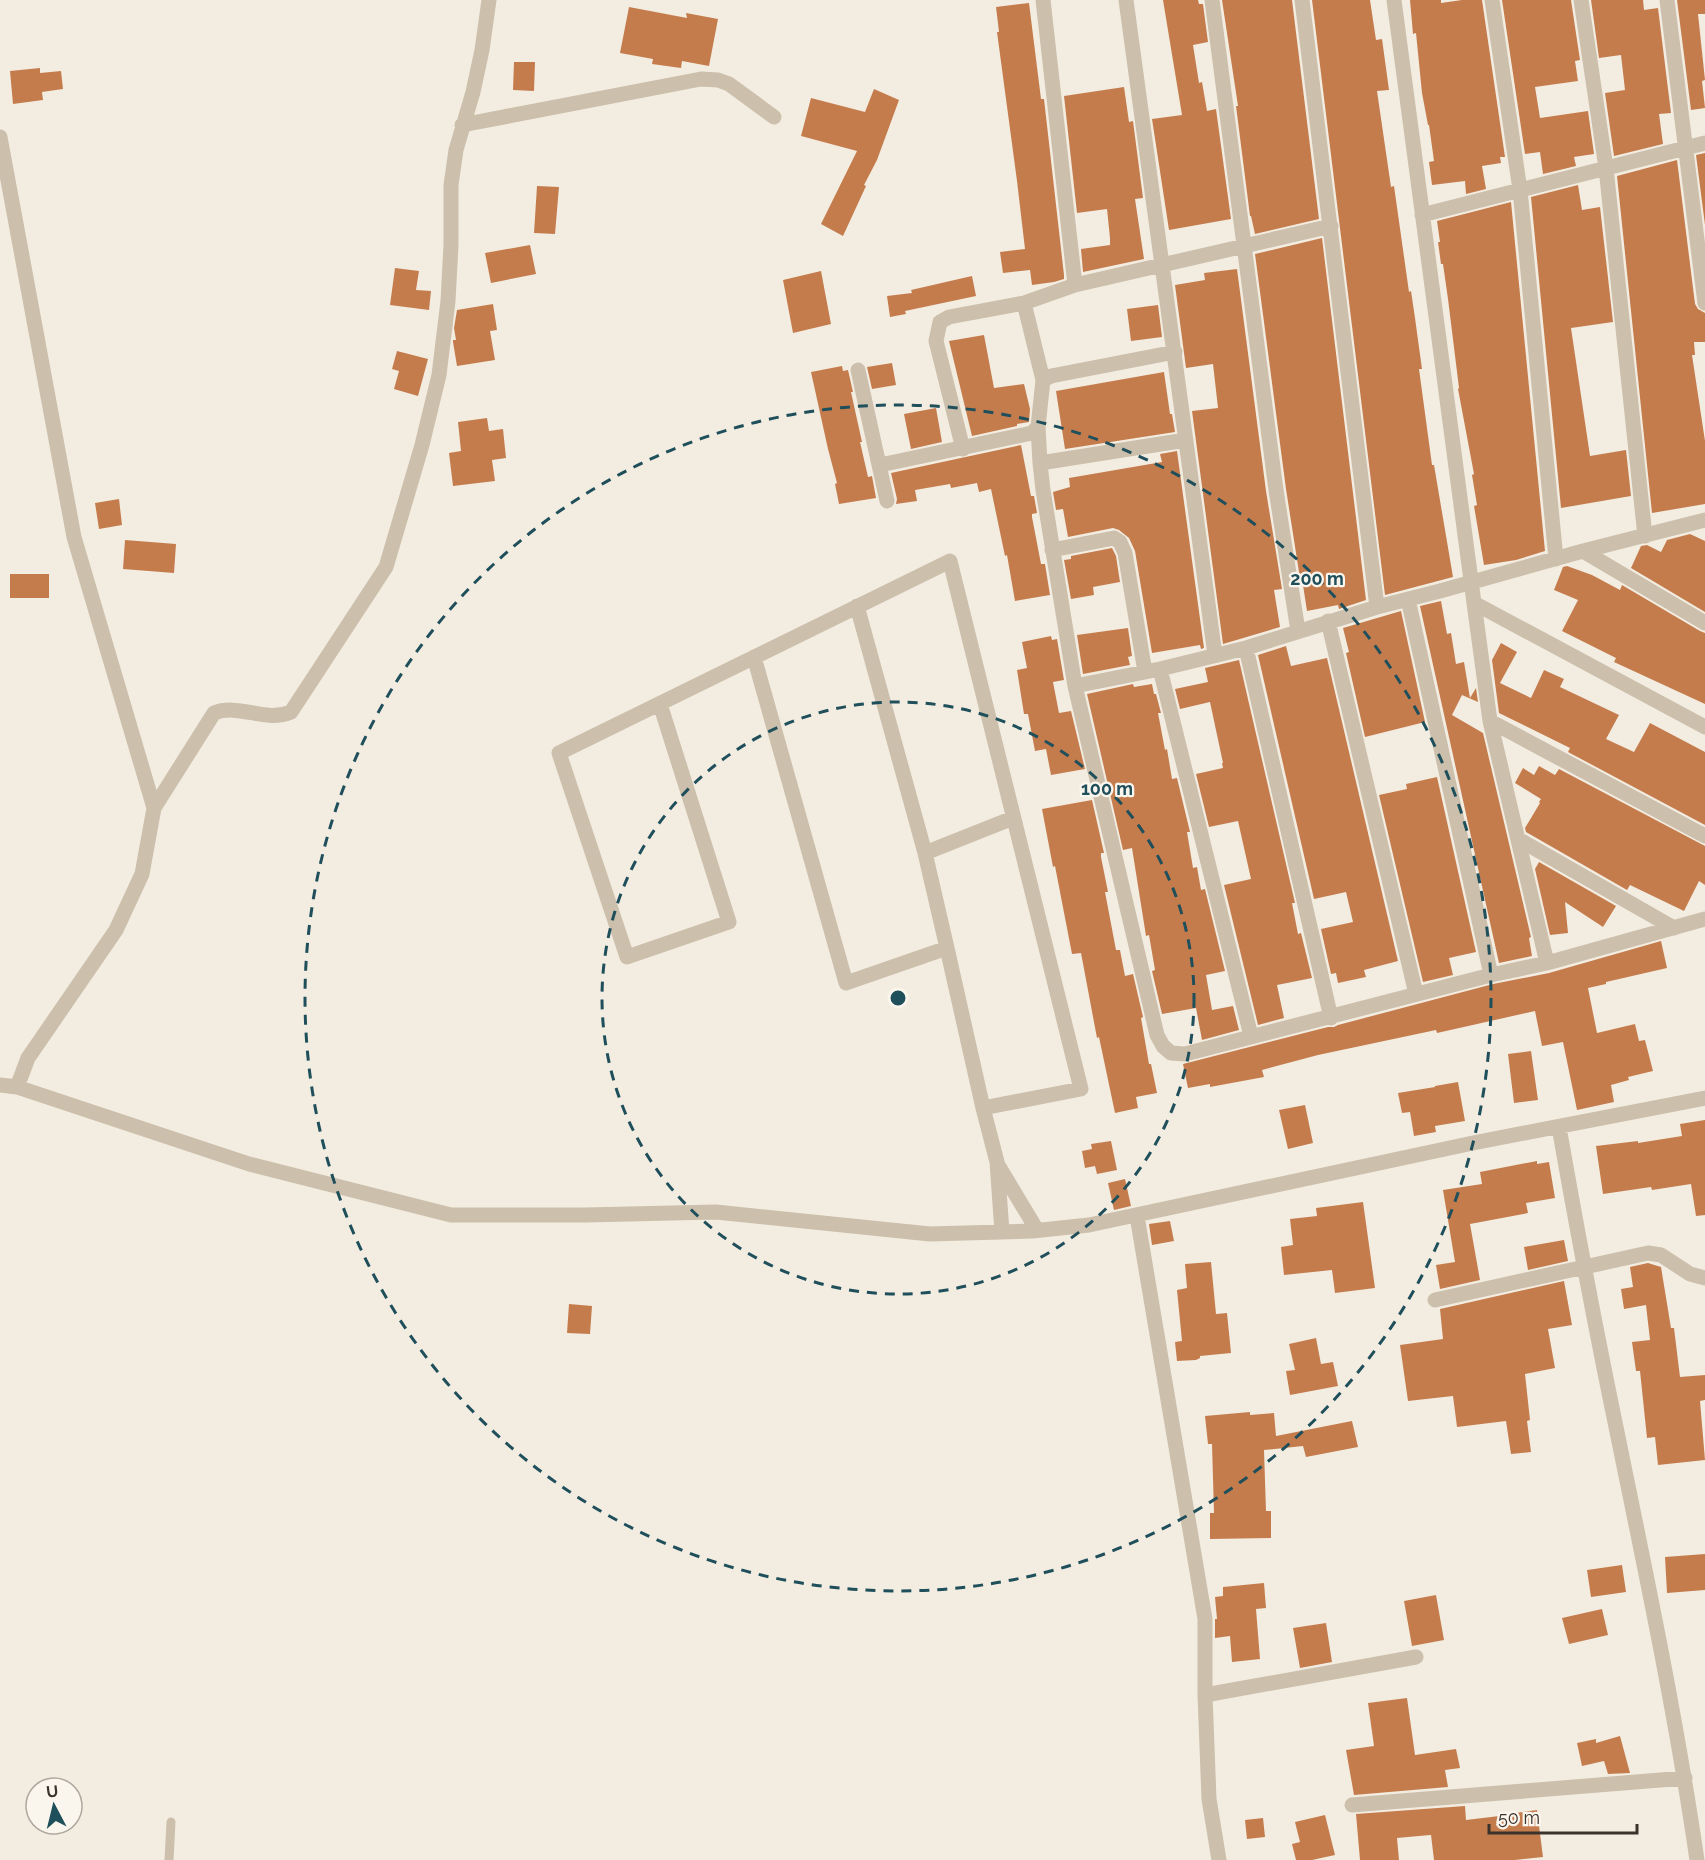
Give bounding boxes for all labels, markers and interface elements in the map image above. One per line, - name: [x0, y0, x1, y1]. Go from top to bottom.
- text: 200 m: [1290, 568, 1344, 589]
- text: 100 m: [1081, 778, 1133, 799]
- centre of rings: [888, 988, 908, 1008]
- north arrow: [24, 1776, 84, 1836]
- text: U: [45, 1781, 59, 1802]
- scale bar: [1489, 1797, 1638, 1835]
- text: 50 m: [1498, 1807, 1540, 1828]

